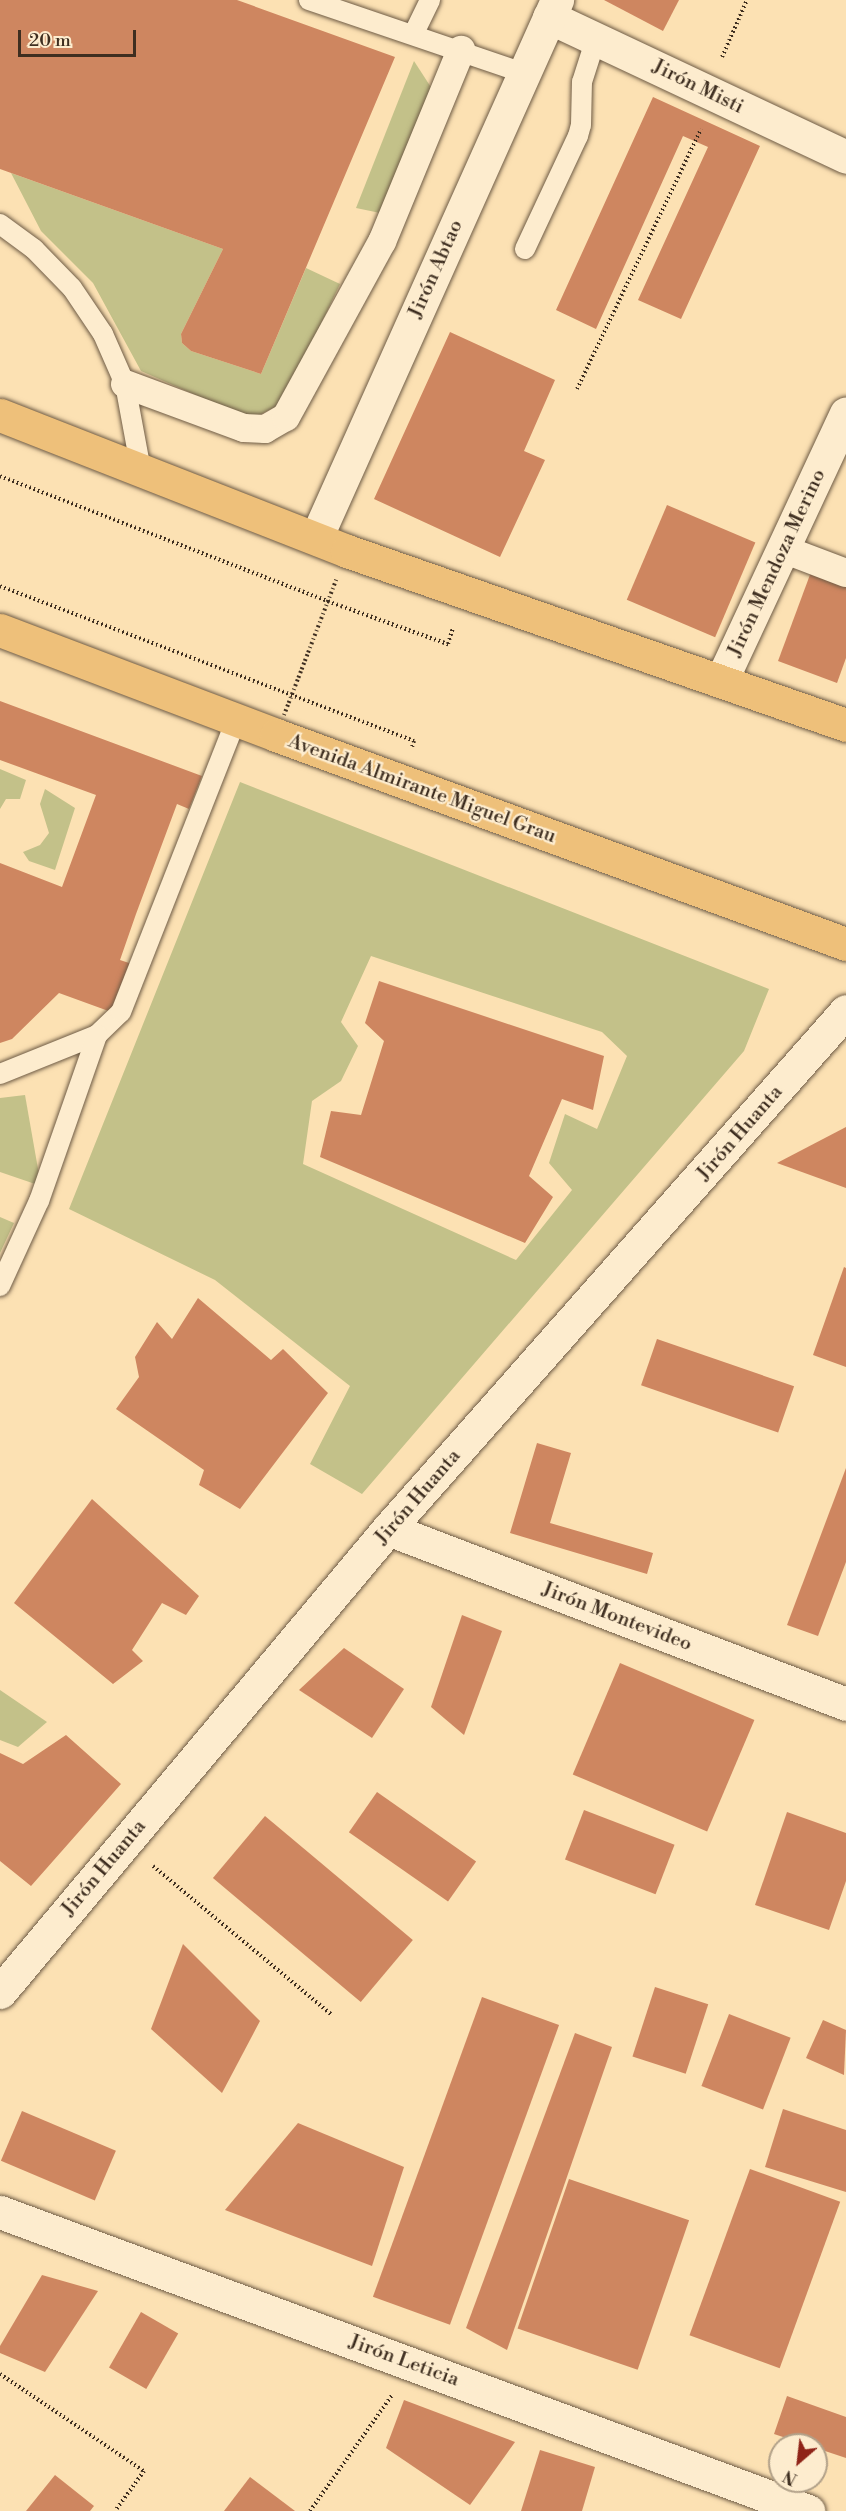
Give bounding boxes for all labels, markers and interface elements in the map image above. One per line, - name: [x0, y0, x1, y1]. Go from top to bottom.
- scale bar: [21, 18, 140, 56]
- text: 20 m: [29, 29, 71, 52]
- street label: Jirón Misti: [649, 55, 747, 119]
- street label: Jirón Abtao: [404, 216, 468, 322]
- street label: Jirón Mendoza Merino: [723, 465, 831, 661]
- street label: Avenida Almirante Miguel Grau: [285, 729, 559, 849]
- street label: Jirón Huanta: [692, 1080, 788, 1186]
- street label: Jirón Huanta: [370, 1444, 466, 1550]
- street label: Jirón Montevideo: [539, 1577, 695, 1657]
- street label: Jirón Huanta: [57, 1815, 151, 1921]
- street label: Jirón Leticia: [346, 2330, 462, 2392]
- north arrow: [768, 2433, 828, 2493]
- text: N: [780, 2465, 801, 2489]

